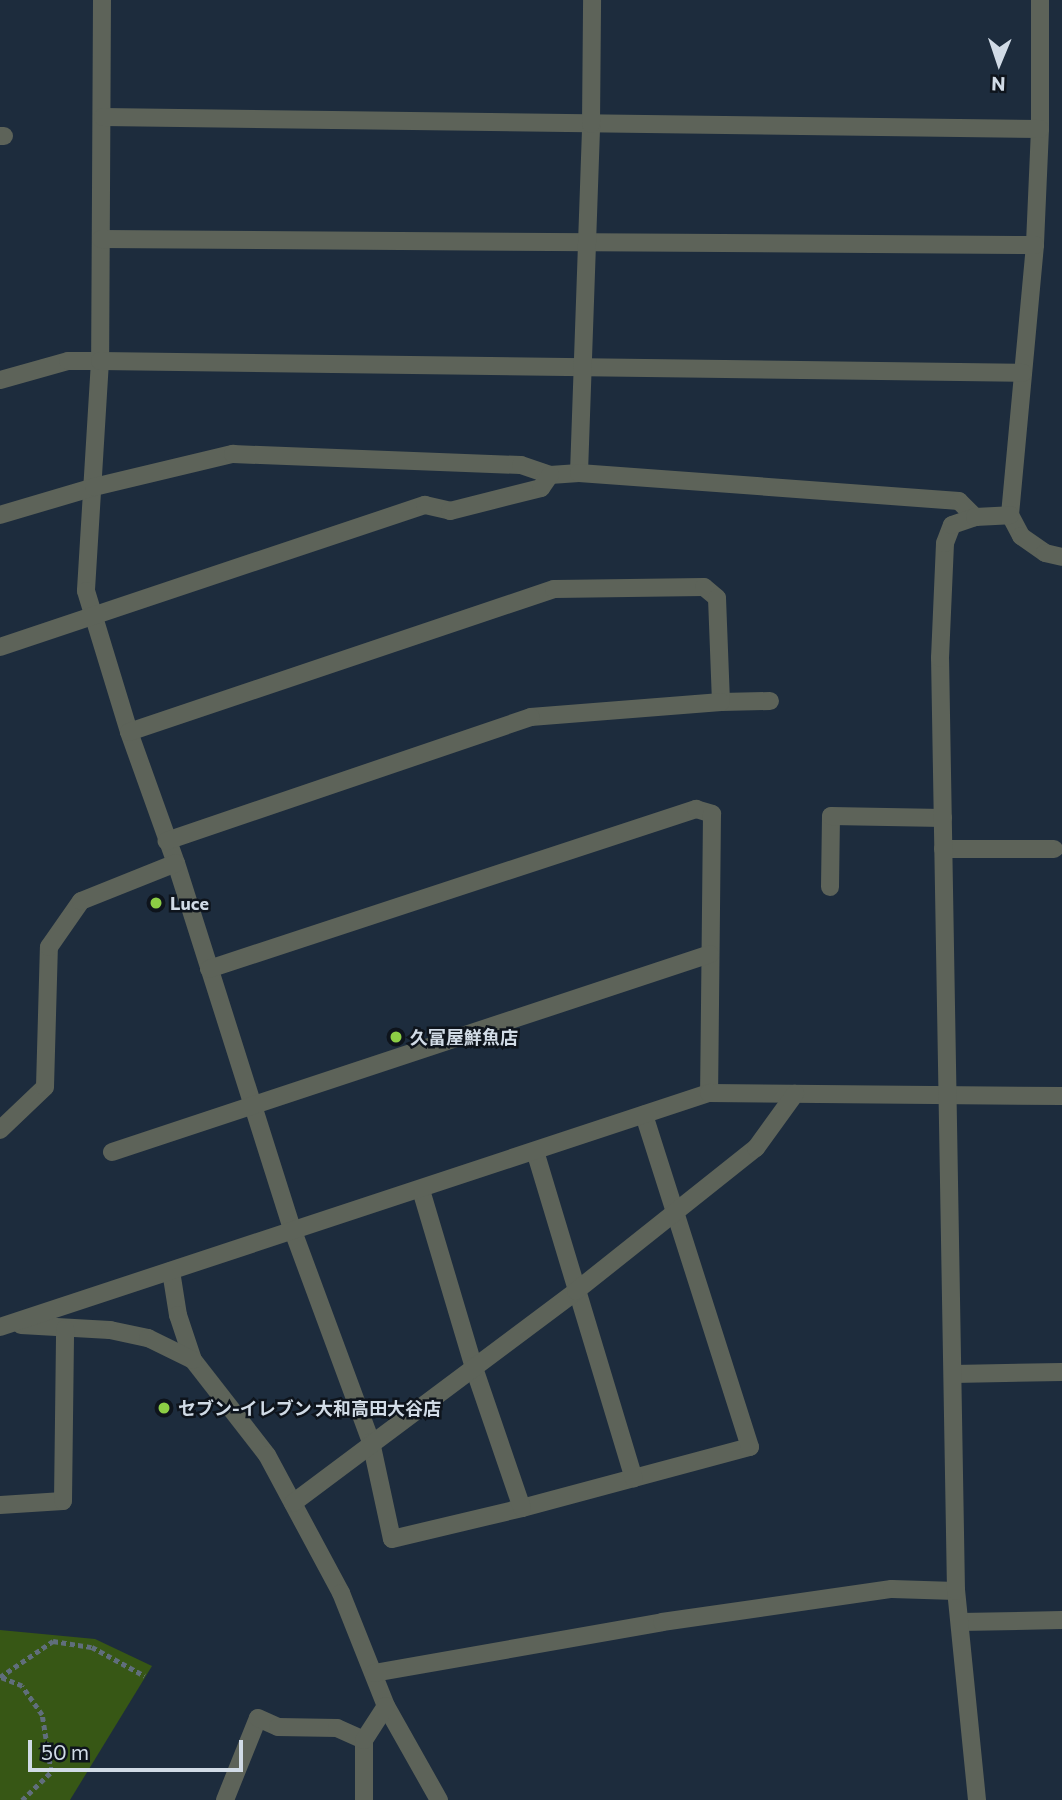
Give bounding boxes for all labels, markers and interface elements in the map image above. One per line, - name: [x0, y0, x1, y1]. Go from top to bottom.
- north arrow: [964, 28, 1034, 98]
- text: N: [991, 73, 1006, 96]
- place label: Luce: [170, 892, 209, 914]
- marker: Luce: [148, 895, 164, 911]
- place label: 久富屋鮮魚店: [410, 1026, 518, 1048]
- marker: 久富屋鮮魚店: [388, 1029, 404, 1045]
- place label: セブン-イレブン 大和高田大谷店: [178, 1397, 441, 1419]
- marker: セブン-イレブン 大和高田大谷店: [156, 1400, 172, 1416]
- scale bar: [32, 1727, 247, 1771]
- text: 50 m: [41, 1739, 89, 1764]

